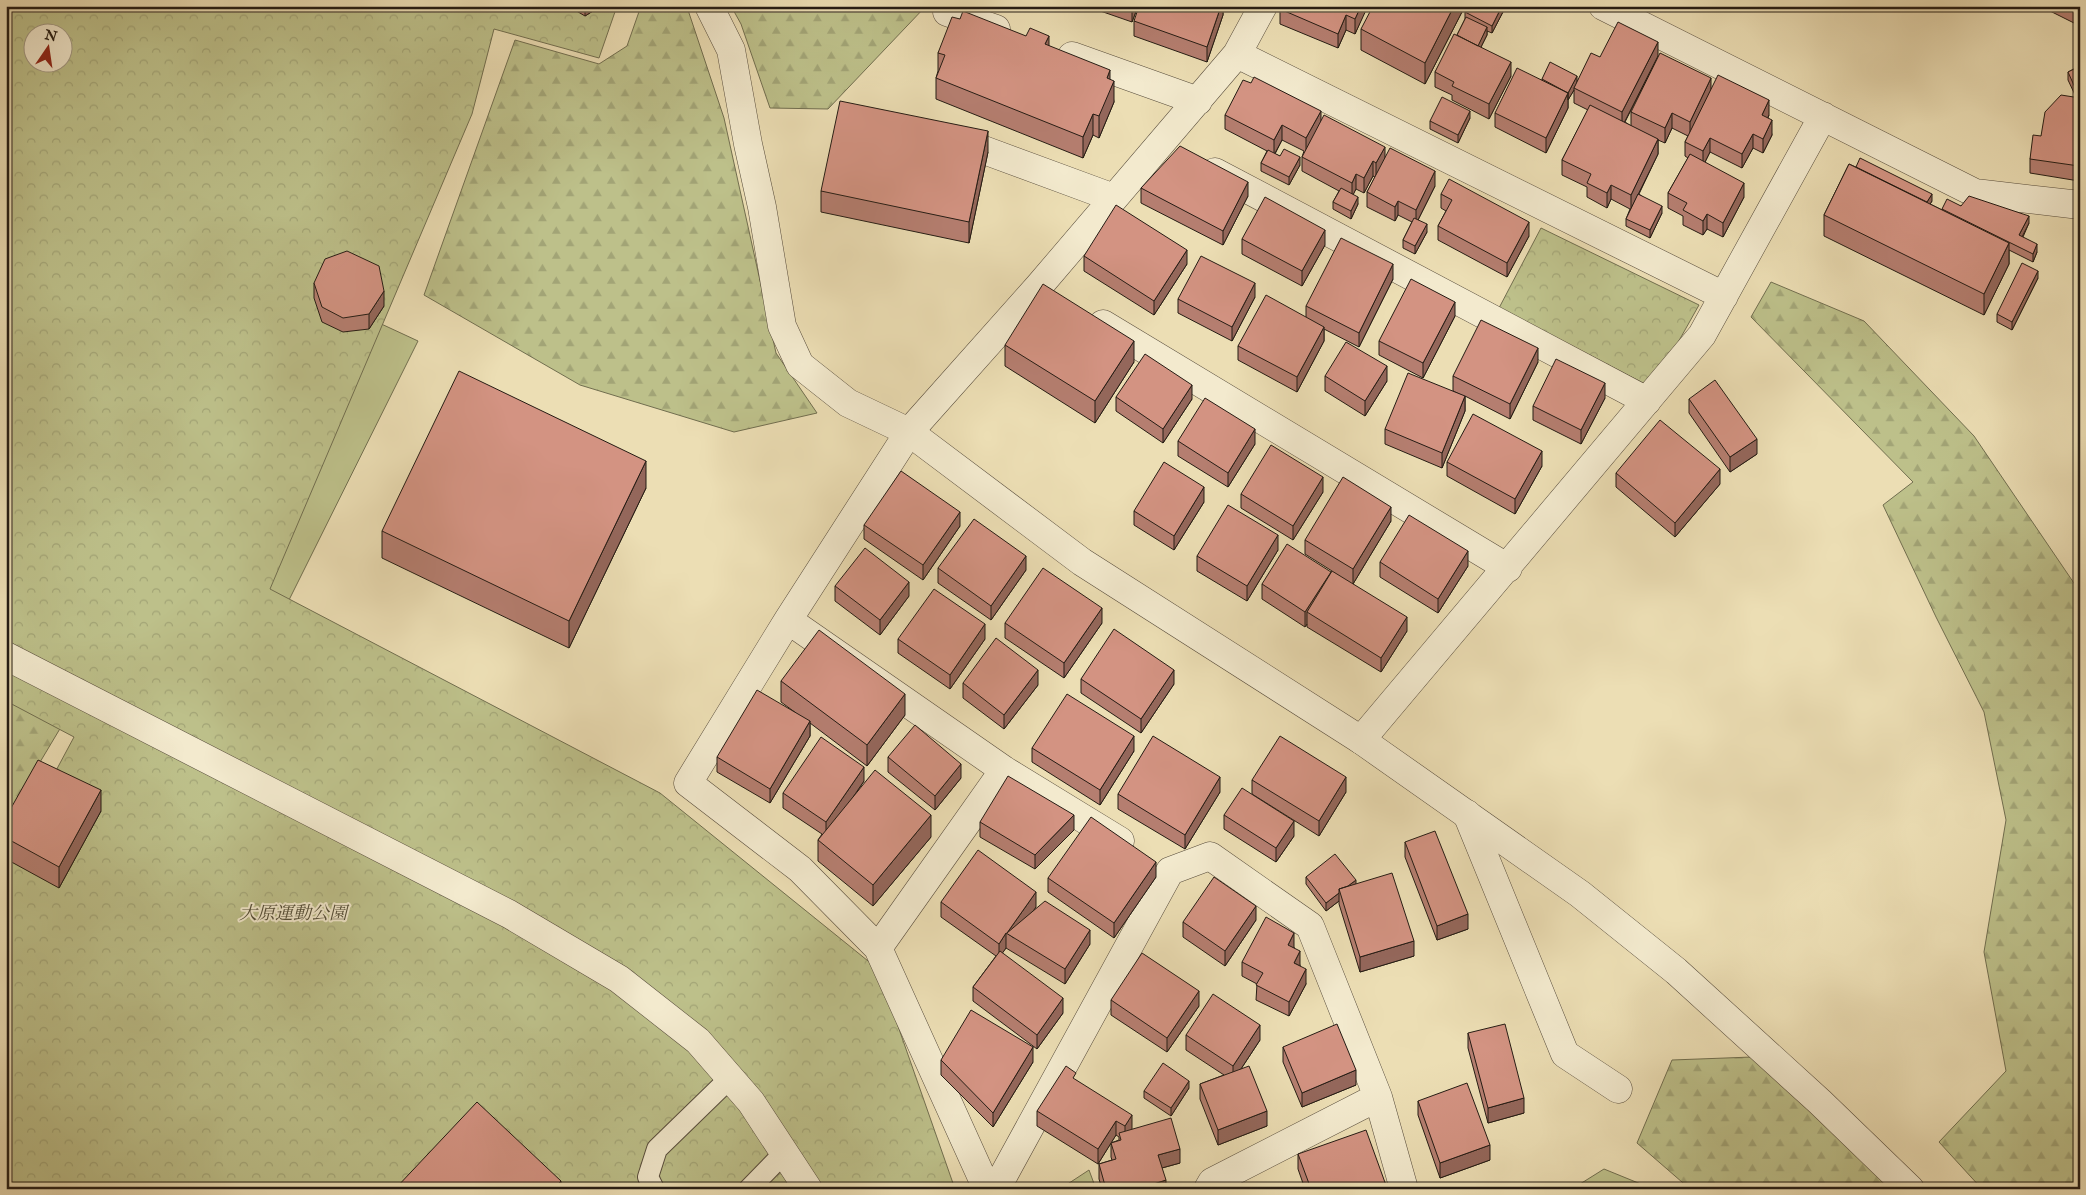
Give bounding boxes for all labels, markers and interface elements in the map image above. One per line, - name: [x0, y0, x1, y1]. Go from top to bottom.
- north arrow: [22, 22, 72, 72]
- text: N: [42, 26, 59, 46]
- park label: 大原運動公園: [239, 903, 350, 926]

